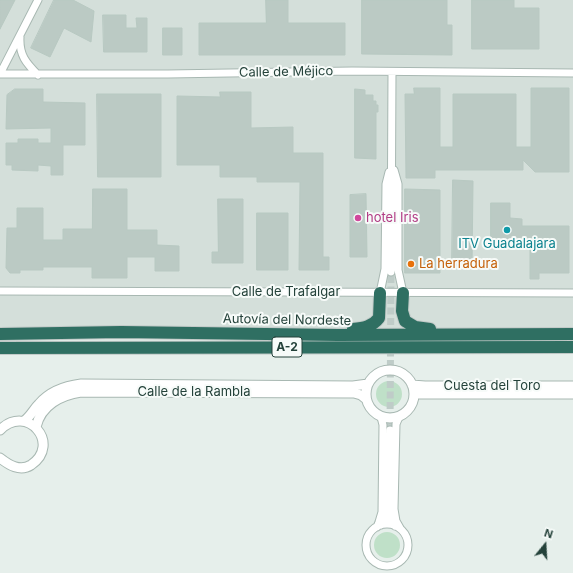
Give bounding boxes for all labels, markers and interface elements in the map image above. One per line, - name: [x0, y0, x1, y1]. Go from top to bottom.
- street label: Calle de Méjico: [239, 63, 333, 81]
- place label: hotel Iris: [366, 210, 419, 226]
- marker: hotel Iris: [353, 213, 363, 223]
- marker: ITV Guadalajara: [502, 225, 512, 235]
- place label: ITV Guadalajara: [458, 236, 556, 252]
- place label: La herradura: [419, 256, 498, 272]
- marker: La herradura: [406, 259, 416, 269]
- street label: Calle de Trafalgar: [232, 284, 340, 300]
- street label: Autovía del Nordeste: [223, 311, 351, 329]
- road number: A-2: [272, 337, 302, 357]
- street label: Cuesta del Toro: [444, 378, 540, 394]
- street label: Calle de la Rambla: [137, 384, 251, 400]
- north arrow: [525, 525, 565, 565]
- text: N: [543, 526, 555, 542]

